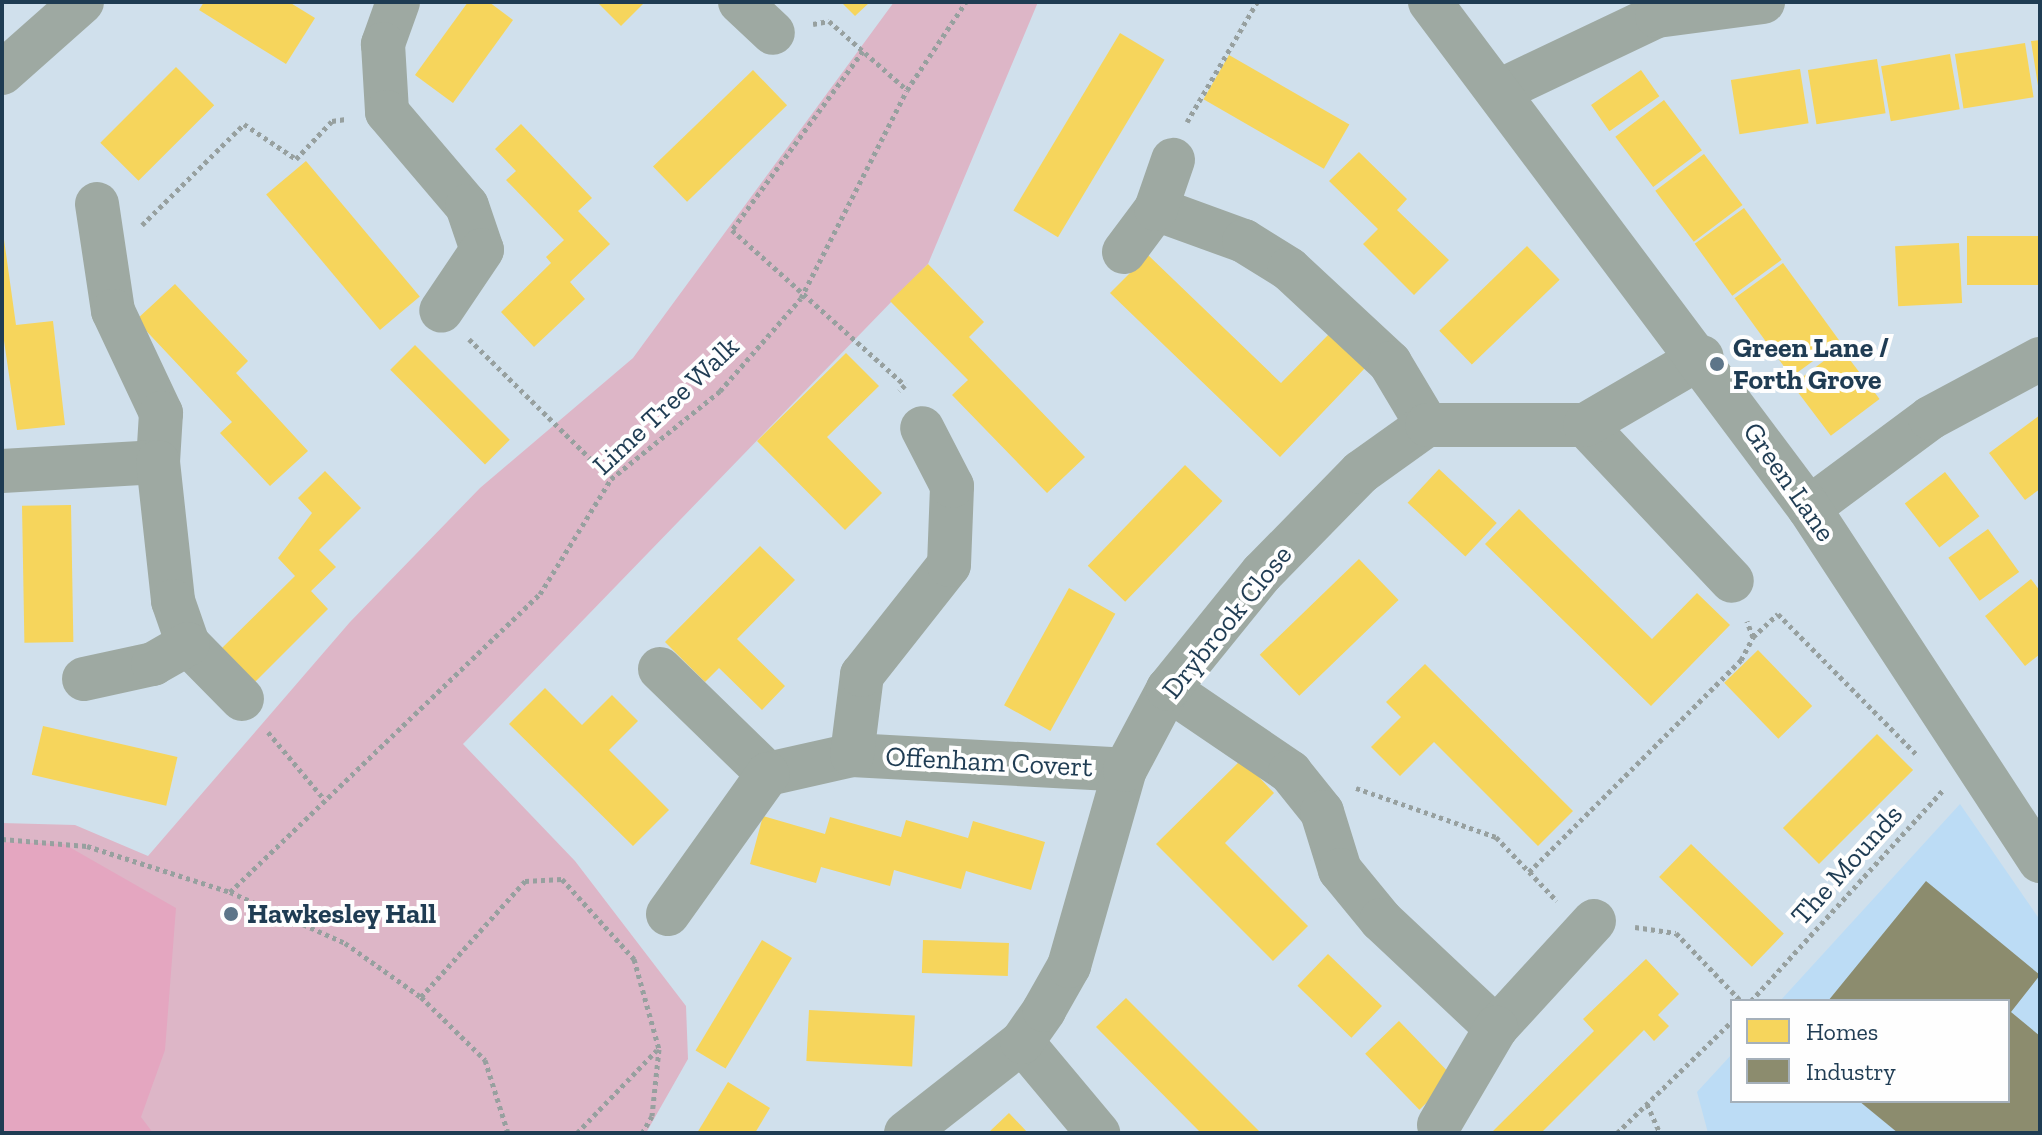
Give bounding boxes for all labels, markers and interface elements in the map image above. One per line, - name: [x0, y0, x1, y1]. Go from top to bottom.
- street label: Lime Tree Walk: [586, 329, 746, 483]
- place label: Green Lane / Forth Grove: [1733, 331, 1889, 397]
- marker: Green Lane / Forth Grove: [1708, 355, 1726, 373]
- street label: Green Lane: [1736, 416, 1842, 548]
- street label: Drybrook Close: [1155, 539, 1299, 705]
- street label: Offenham Covert: [885, 740, 1093, 784]
- street label: The Mounds: [1784, 798, 1910, 932]
- place label: Hawkesley Hall: [247, 897, 437, 931]
- marker: Hawkesley Hall: [222, 905, 240, 923]
- legend: [1730, 999, 2010, 1103]
- text: Homes: [1806, 1017, 1878, 1046]
- text: Industry: [1806, 1057, 1896, 1086]

